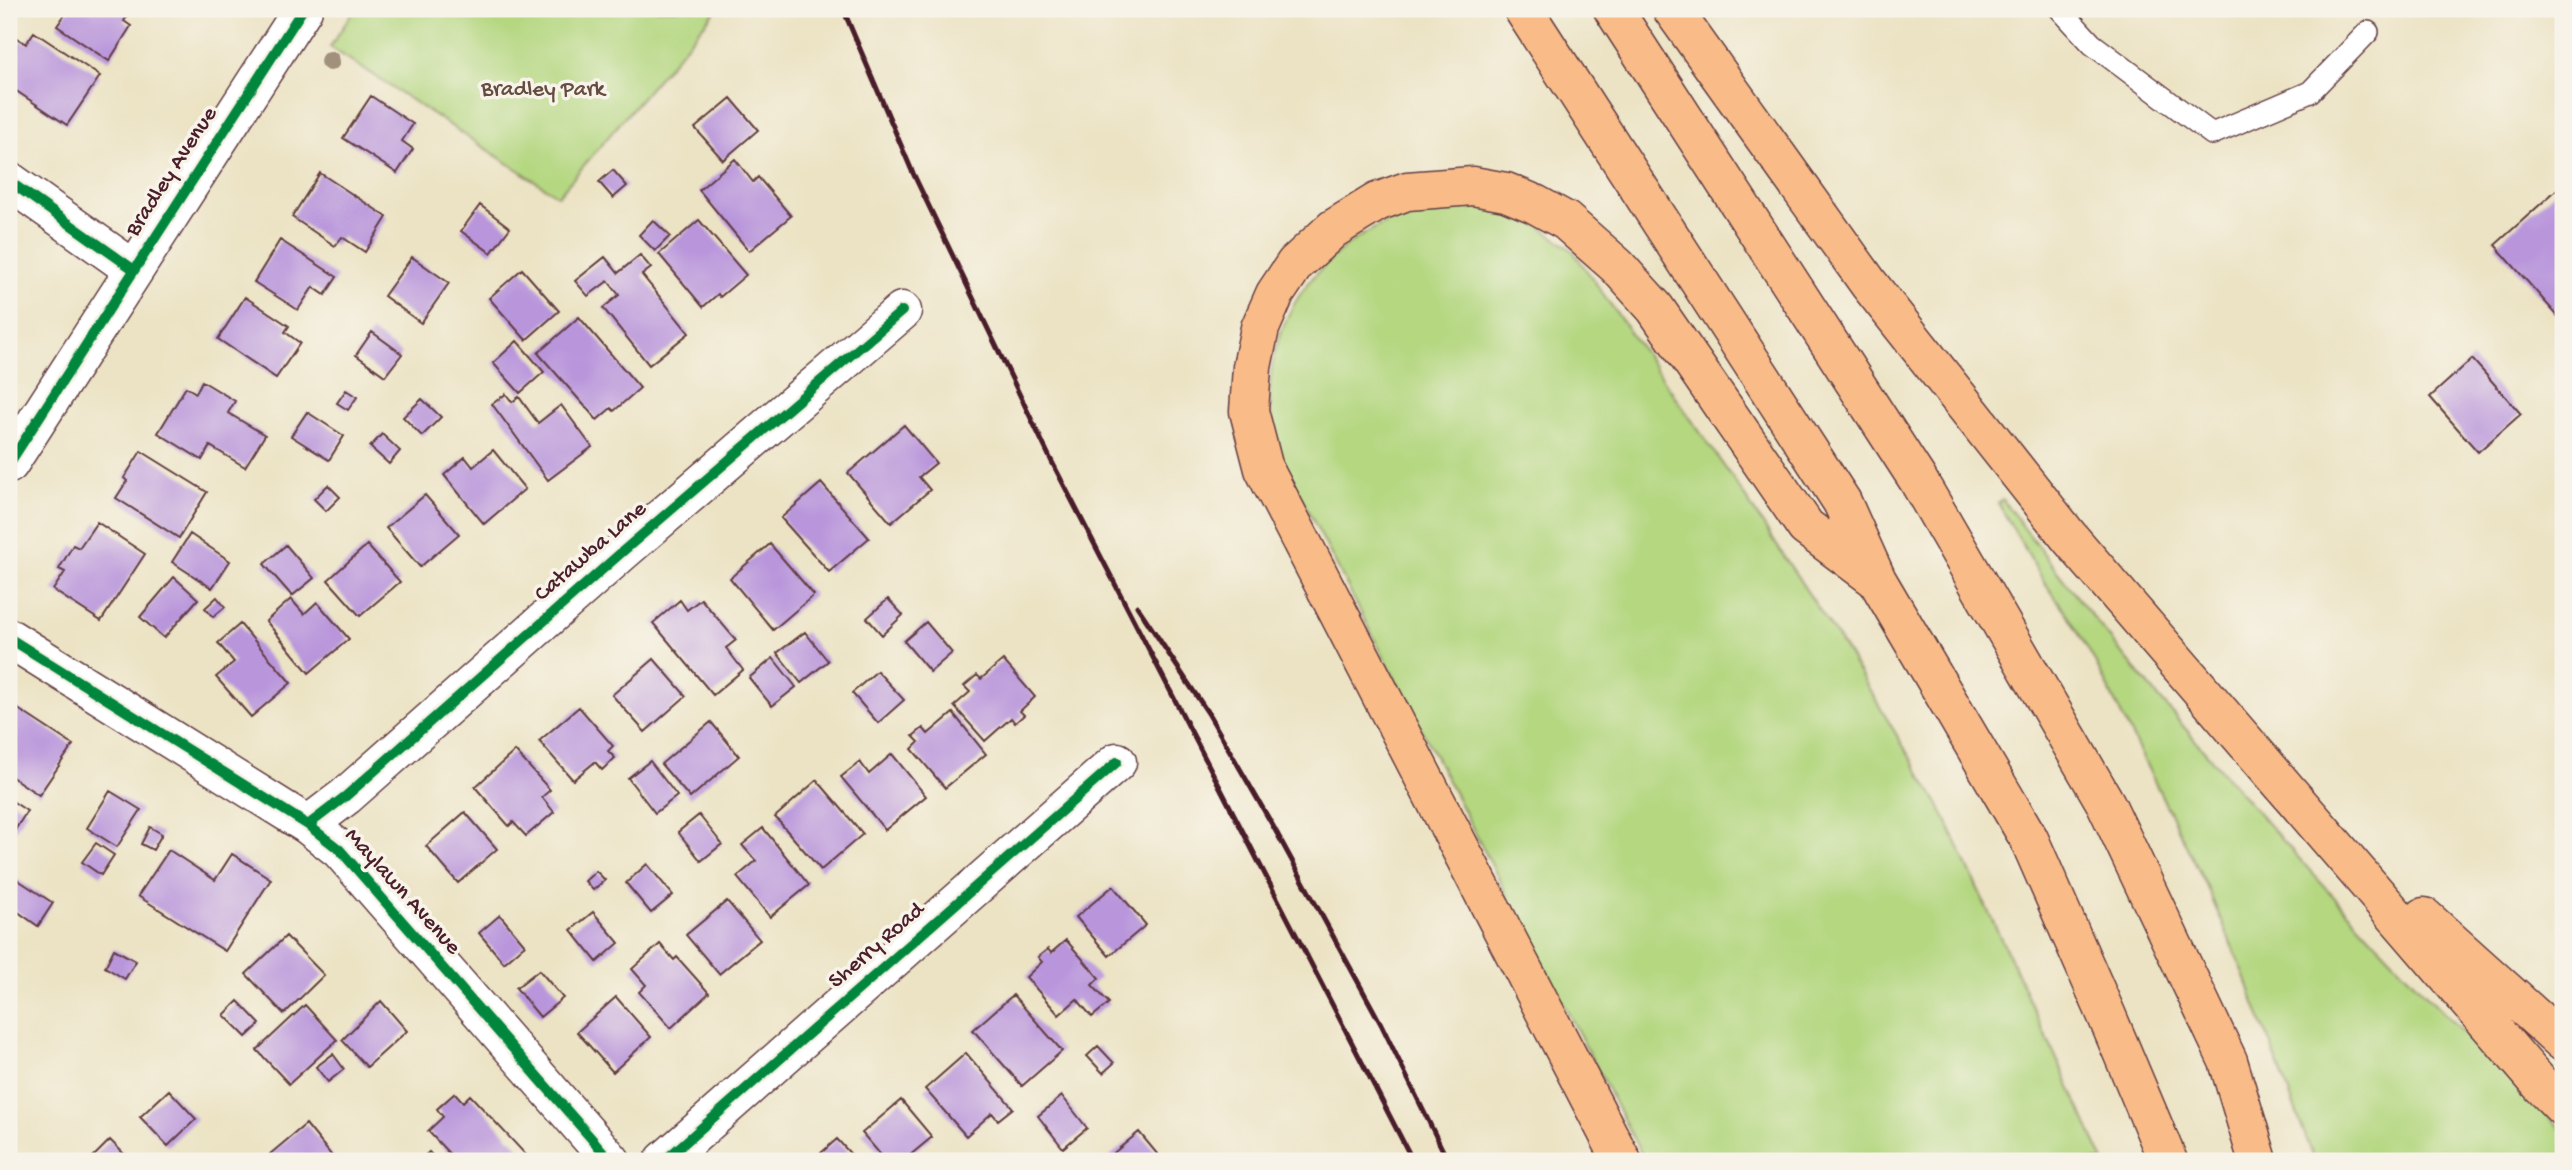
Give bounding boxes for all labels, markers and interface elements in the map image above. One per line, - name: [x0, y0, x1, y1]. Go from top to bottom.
- park label: Bradley Park: [480, 77, 608, 104]
- street label: Bradley Avenue: [120, 101, 225, 243]
- street label: Catawba Lane: [529, 495, 653, 608]
- street label: Maylawn Avenue: [338, 823, 467, 962]
- street label: Sherry Road: [824, 896, 932, 995]

